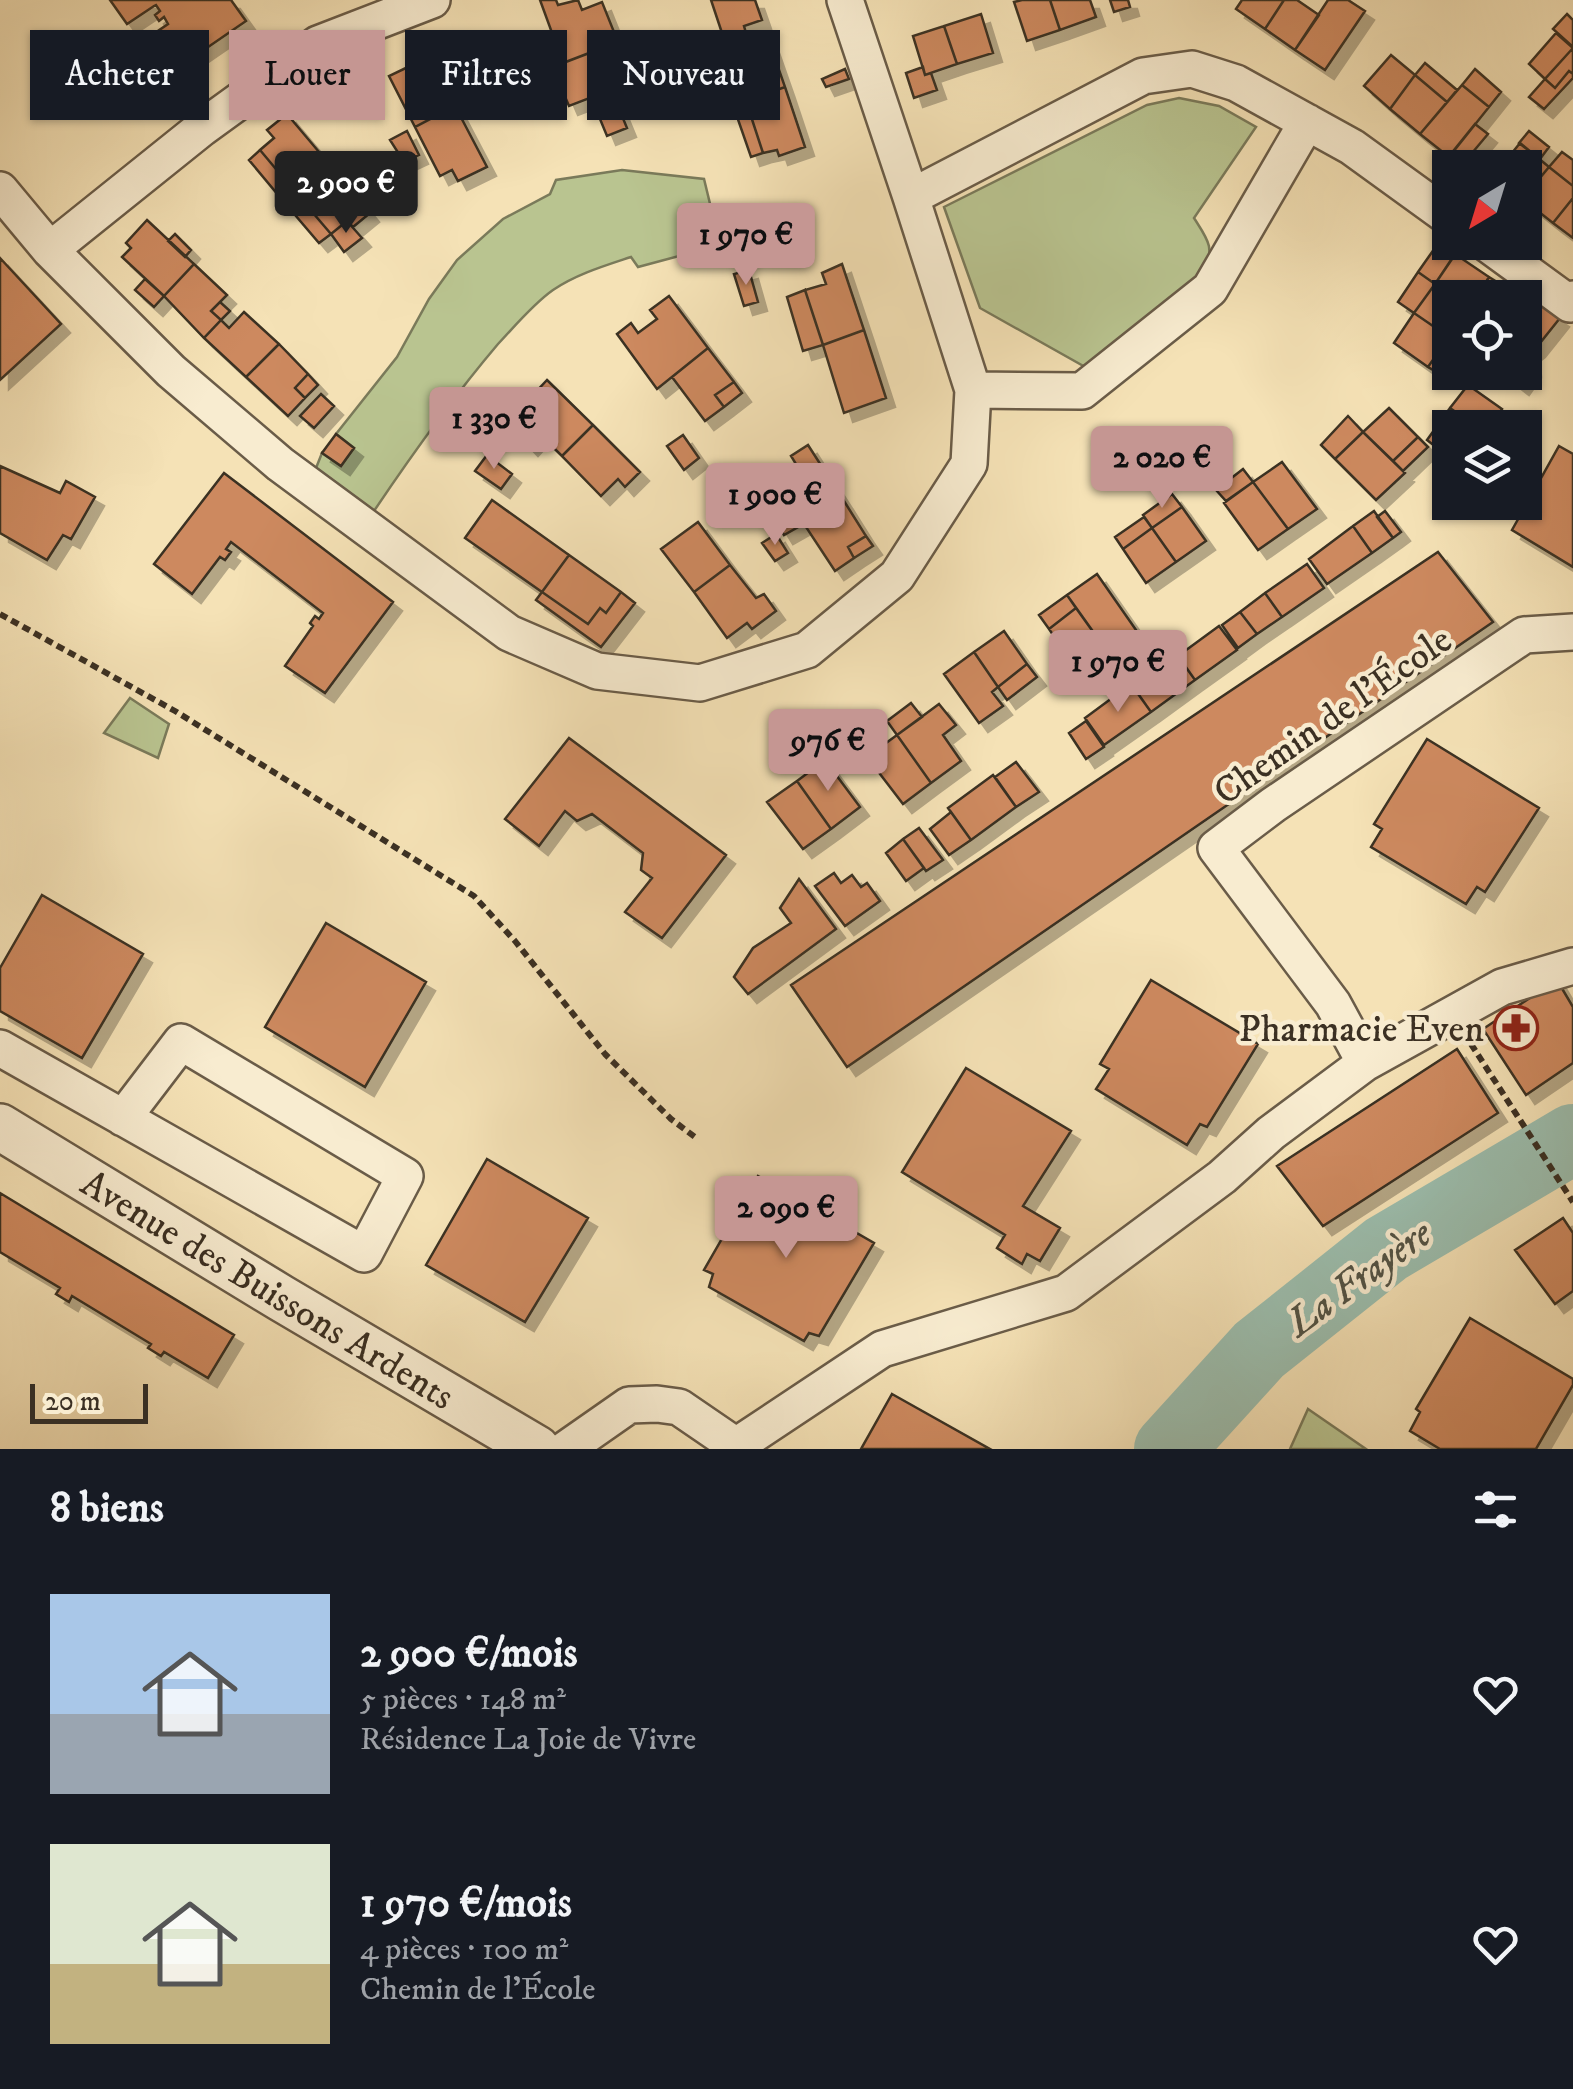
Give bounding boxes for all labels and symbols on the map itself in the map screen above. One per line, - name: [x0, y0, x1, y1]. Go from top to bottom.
- north arrow: [1432, 150, 1542, 260]
- pin: 2 900 €: [254, 151, 438, 236]
- pin: 1 970 €: [654, 203, 838, 288]
- pin: 1 330 €: [402, 387, 586, 472]
- pin: 2 020 €: [1070, 426, 1254, 511]
- pin: 1 900 €: [683, 463, 867, 548]
- street label: Chemin de l'École: [1205, 617, 1461, 817]
- pin: 1 970 €: [1026, 630, 1210, 715]
- pin: 976 €: [758, 709, 898, 794]
- pharmacy icon: Pharmacie Even: [1493, 1005, 1539, 1051]
- place label: Pharmacie Even: [1239, 1006, 1484, 1054]
- street label: Avenue des Buissons Ardents: [71, 1160, 463, 1421]
- pin: 2 090 €: [694, 1176, 878, 1261]
- water label: La Frayère: [1276, 1209, 1443, 1350]
- scale bar: [30, 1379, 148, 1424]

